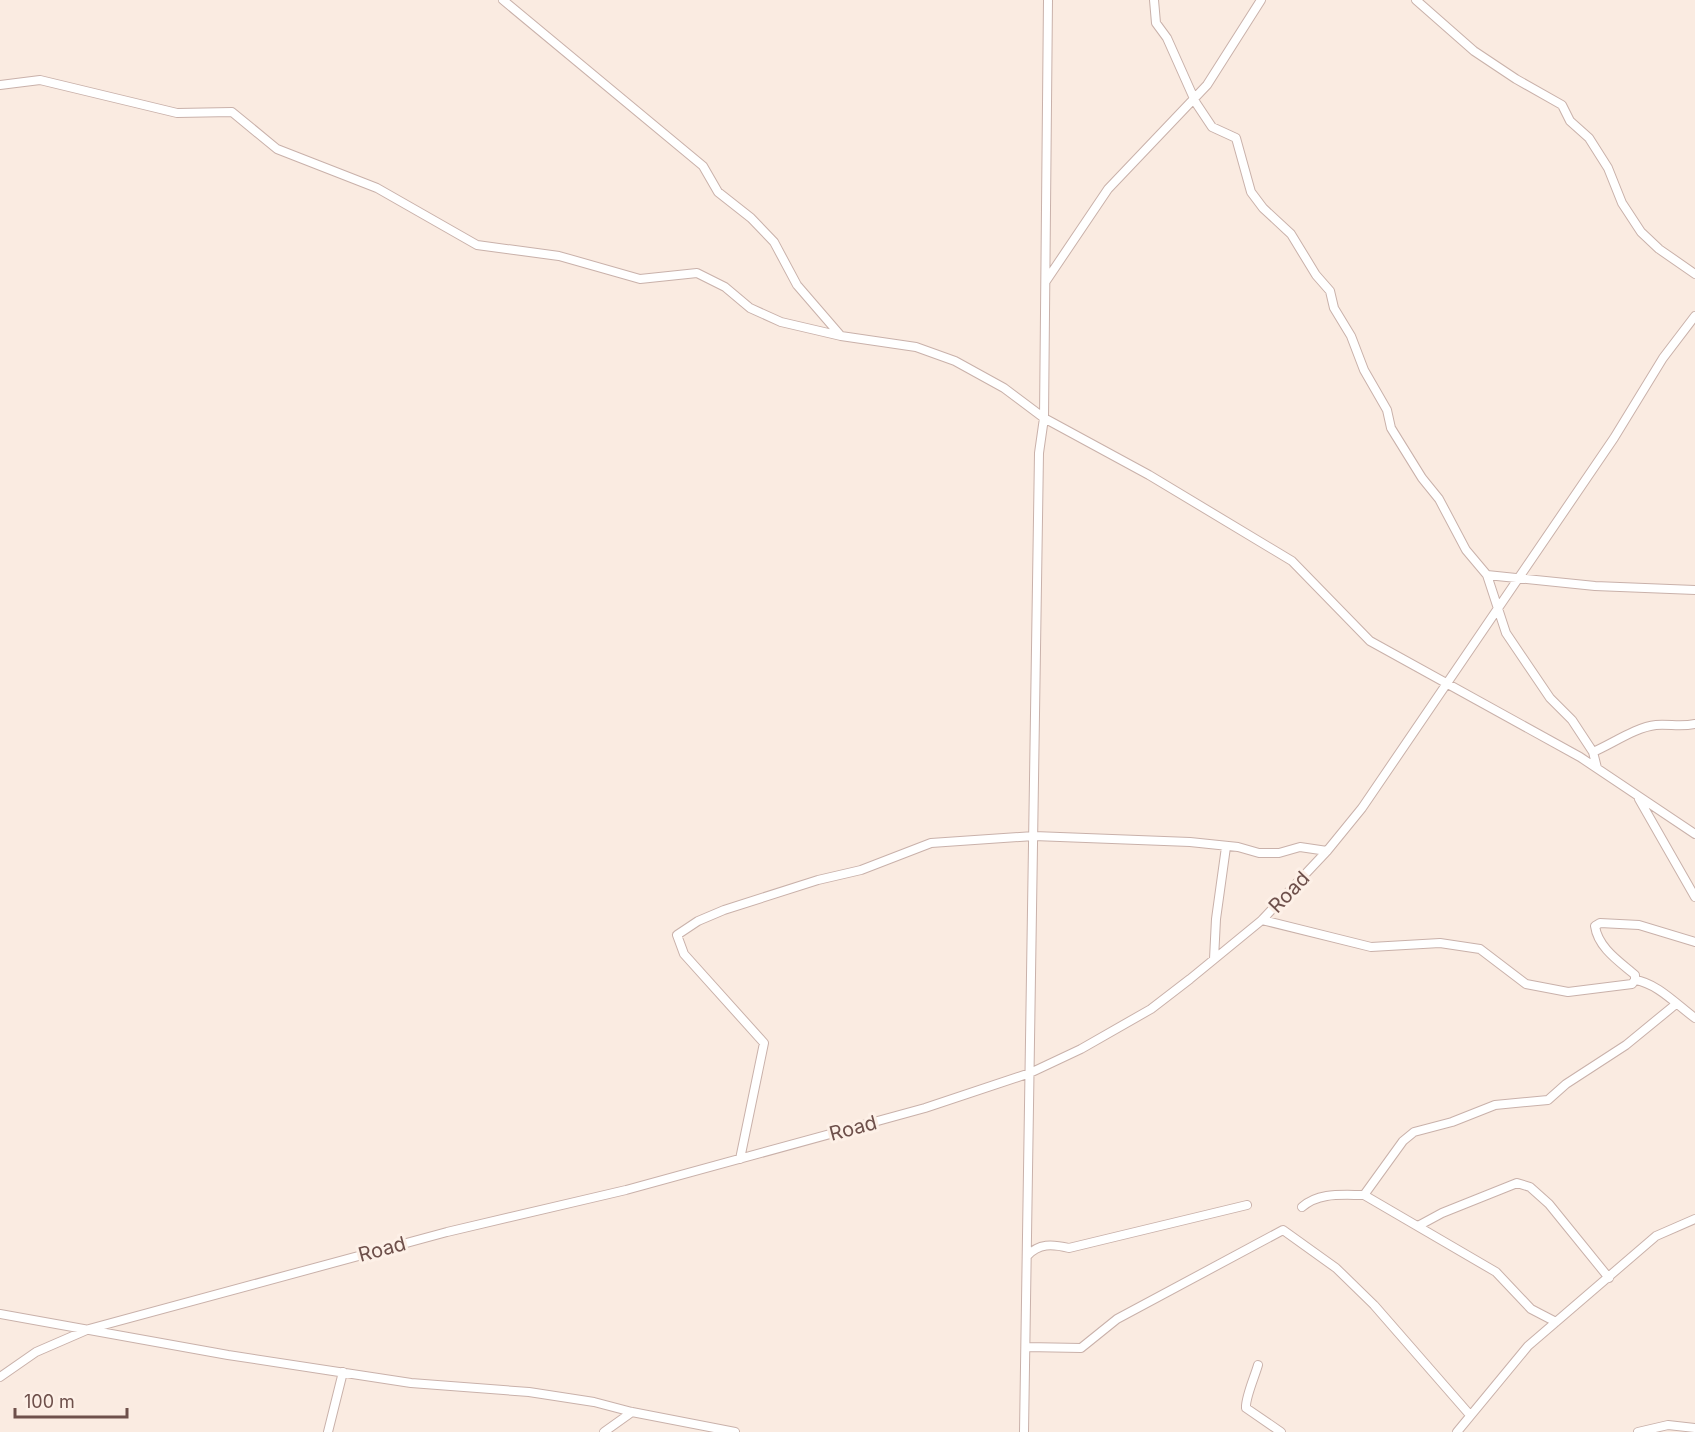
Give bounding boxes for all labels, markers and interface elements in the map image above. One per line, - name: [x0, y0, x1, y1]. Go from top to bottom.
- street label: Road: [1264, 866, 1314, 918]
- street label: Road: [827, 1110, 879, 1146]
- street label: Road: [356, 1231, 408, 1267]
- scale bar: [15, 1381, 128, 1419]
- text: 100 m: [24, 1391, 75, 1412]

